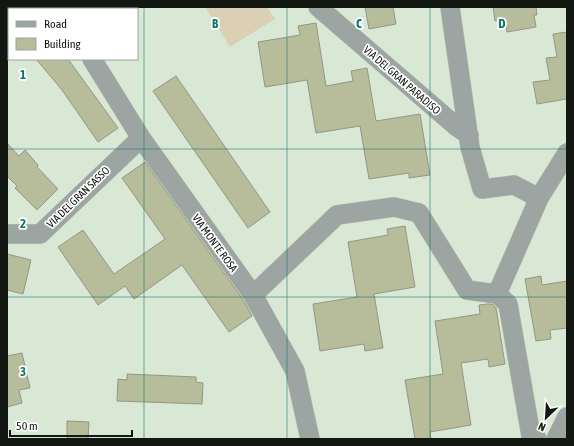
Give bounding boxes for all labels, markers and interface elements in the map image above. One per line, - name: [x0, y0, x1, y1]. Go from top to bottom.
- legend: [8, 8, 138, 60]
- text: B: [212, 16, 219, 31]
- text: C: [356, 16, 362, 31]
- text: D: [498, 16, 506, 31]
- text: Road: [44, 17, 67, 31]
- text: Building: [44, 37, 82, 51]
- street label: VIA DEL GRAN PARADISO: [361, 43, 443, 117]
- text: 1: [20, 67, 26, 82]
- street label: VIA DEL GRAN SASSO: [44, 164, 112, 230]
- street label: VIA MONTE ROSA: [190, 212, 240, 275]
- text: 2: [20, 216, 26, 231]
- text: 3: [20, 364, 26, 379]
- north arrow: [526, 398, 566, 438]
- scale bar: [10, 412, 132, 438]
- text: 50 m: [16, 419, 38, 433]
- text: N: [536, 420, 547, 434]

